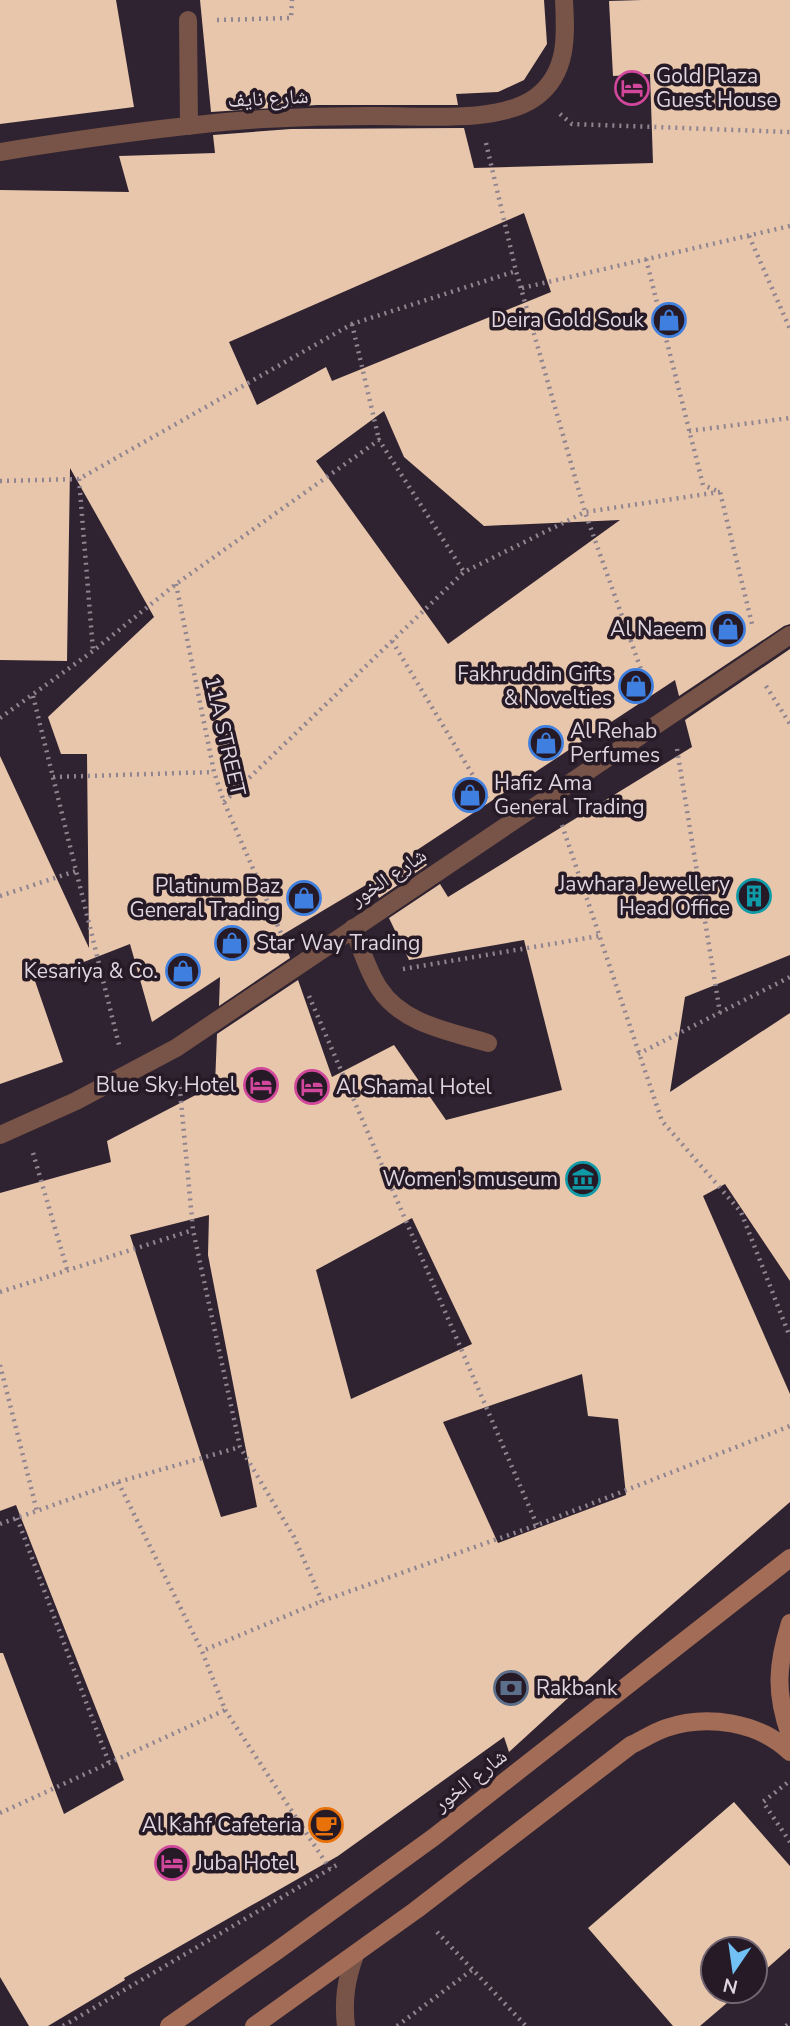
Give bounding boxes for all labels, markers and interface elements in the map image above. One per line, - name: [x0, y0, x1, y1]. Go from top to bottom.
- place label: Gold Plaza Guest House: [656, 62, 778, 114]
- hotel icon: Gold Plaza Guest House: [613, 69, 651, 107]
- street label: شارع نايف: [227, 82, 309, 114]
- shop icon: Deira Gold Souk: [650, 301, 688, 339]
- place label: Deira Gold Souk: [491, 306, 644, 334]
- shop icon: Al Naeem: [709, 610, 747, 648]
- place label: Al Naeem: [610, 615, 704, 643]
- place label: Fakhruddin Gifts & Novelties: [457, 660, 612, 712]
- shop icon: Fakhruddin Gifts & Novelties: [617, 667, 655, 705]
- street label: 11A STREET: [198, 673, 252, 799]
- place label: Al Rehab Perfumes: [570, 717, 660, 769]
- shop icon: Al Rehab Perfumes: [527, 724, 565, 762]
- place label: Hafiz Ama General Trading: [494, 769, 645, 821]
- shop icon: Hafiz Ama General Trading: [451, 776, 489, 814]
- street label: شارع الخور: [343, 841, 432, 913]
- place label: Jawhara Jewellery Head Office: [558, 870, 730, 922]
- place label: Platinum Baz General Trading: [129, 872, 280, 924]
- building icon: Jawhara Jewellery Head Office: [735, 877, 773, 915]
- shop icon: Platinum Baz General Trading: [285, 879, 323, 917]
- shop icon: Star Way Trading: [213, 924, 251, 962]
- place label: Star Way Trading: [256, 929, 420, 957]
- shop icon: Kesariya & Co.: [164, 952, 202, 990]
- place label: Kesariya & Co.: [24, 957, 158, 985]
- hotel icon: Blue Sky Hotel: [242, 1066, 280, 1104]
- hotel icon: Al Shamal Hotel: [293, 1068, 331, 1106]
- place label: Blue Sky Hotel: [96, 1071, 237, 1099]
- place label: Al Shamal Hotel: [336, 1073, 493, 1101]
- museum icon: Women's museum: [564, 1160, 602, 1198]
- place label: Women's museum: [382, 1165, 558, 1193]
- bank icon: Rakbank: [492, 1669, 530, 1707]
- place label: Rakbank: [536, 1674, 618, 1702]
- street label: شارع الخور: [426, 1742, 513, 1818]
- cafe icon: Al Kahf Cafeteria: [307, 1806, 345, 1844]
- place label: Al Kahf Cafeteria: [142, 1811, 302, 1839]
- hotel icon: Juba Hotel: [153, 1844, 191, 1882]
- place label: Juba Hotel: [195, 1849, 296, 1877]
- north arrow: [699, 1935, 769, 2005]
- text: N: [721, 1971, 740, 2000]

